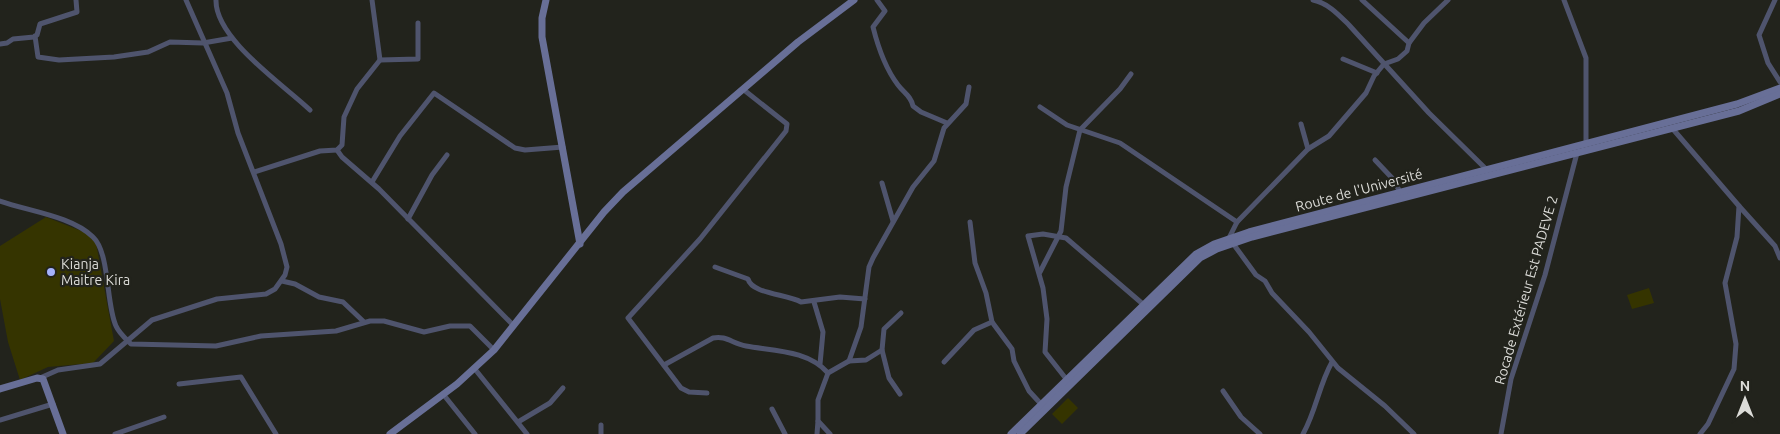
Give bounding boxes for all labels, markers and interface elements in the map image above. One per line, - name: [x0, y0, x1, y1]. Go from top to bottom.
- street label: Route de l'Université: [1294, 165, 1424, 215]
- street label: Rocade Extérieur Est PADEVE 2: [1491, 194, 1561, 386]
- place label: Kianja Maitre Kira: [61, 256, 130, 288]
- marker: Kianja Maitre Kira: [45, 266, 57, 278]
- north arrow: [1720, 374, 1770, 424]
- text: N: [1740, 378, 1750, 394]

